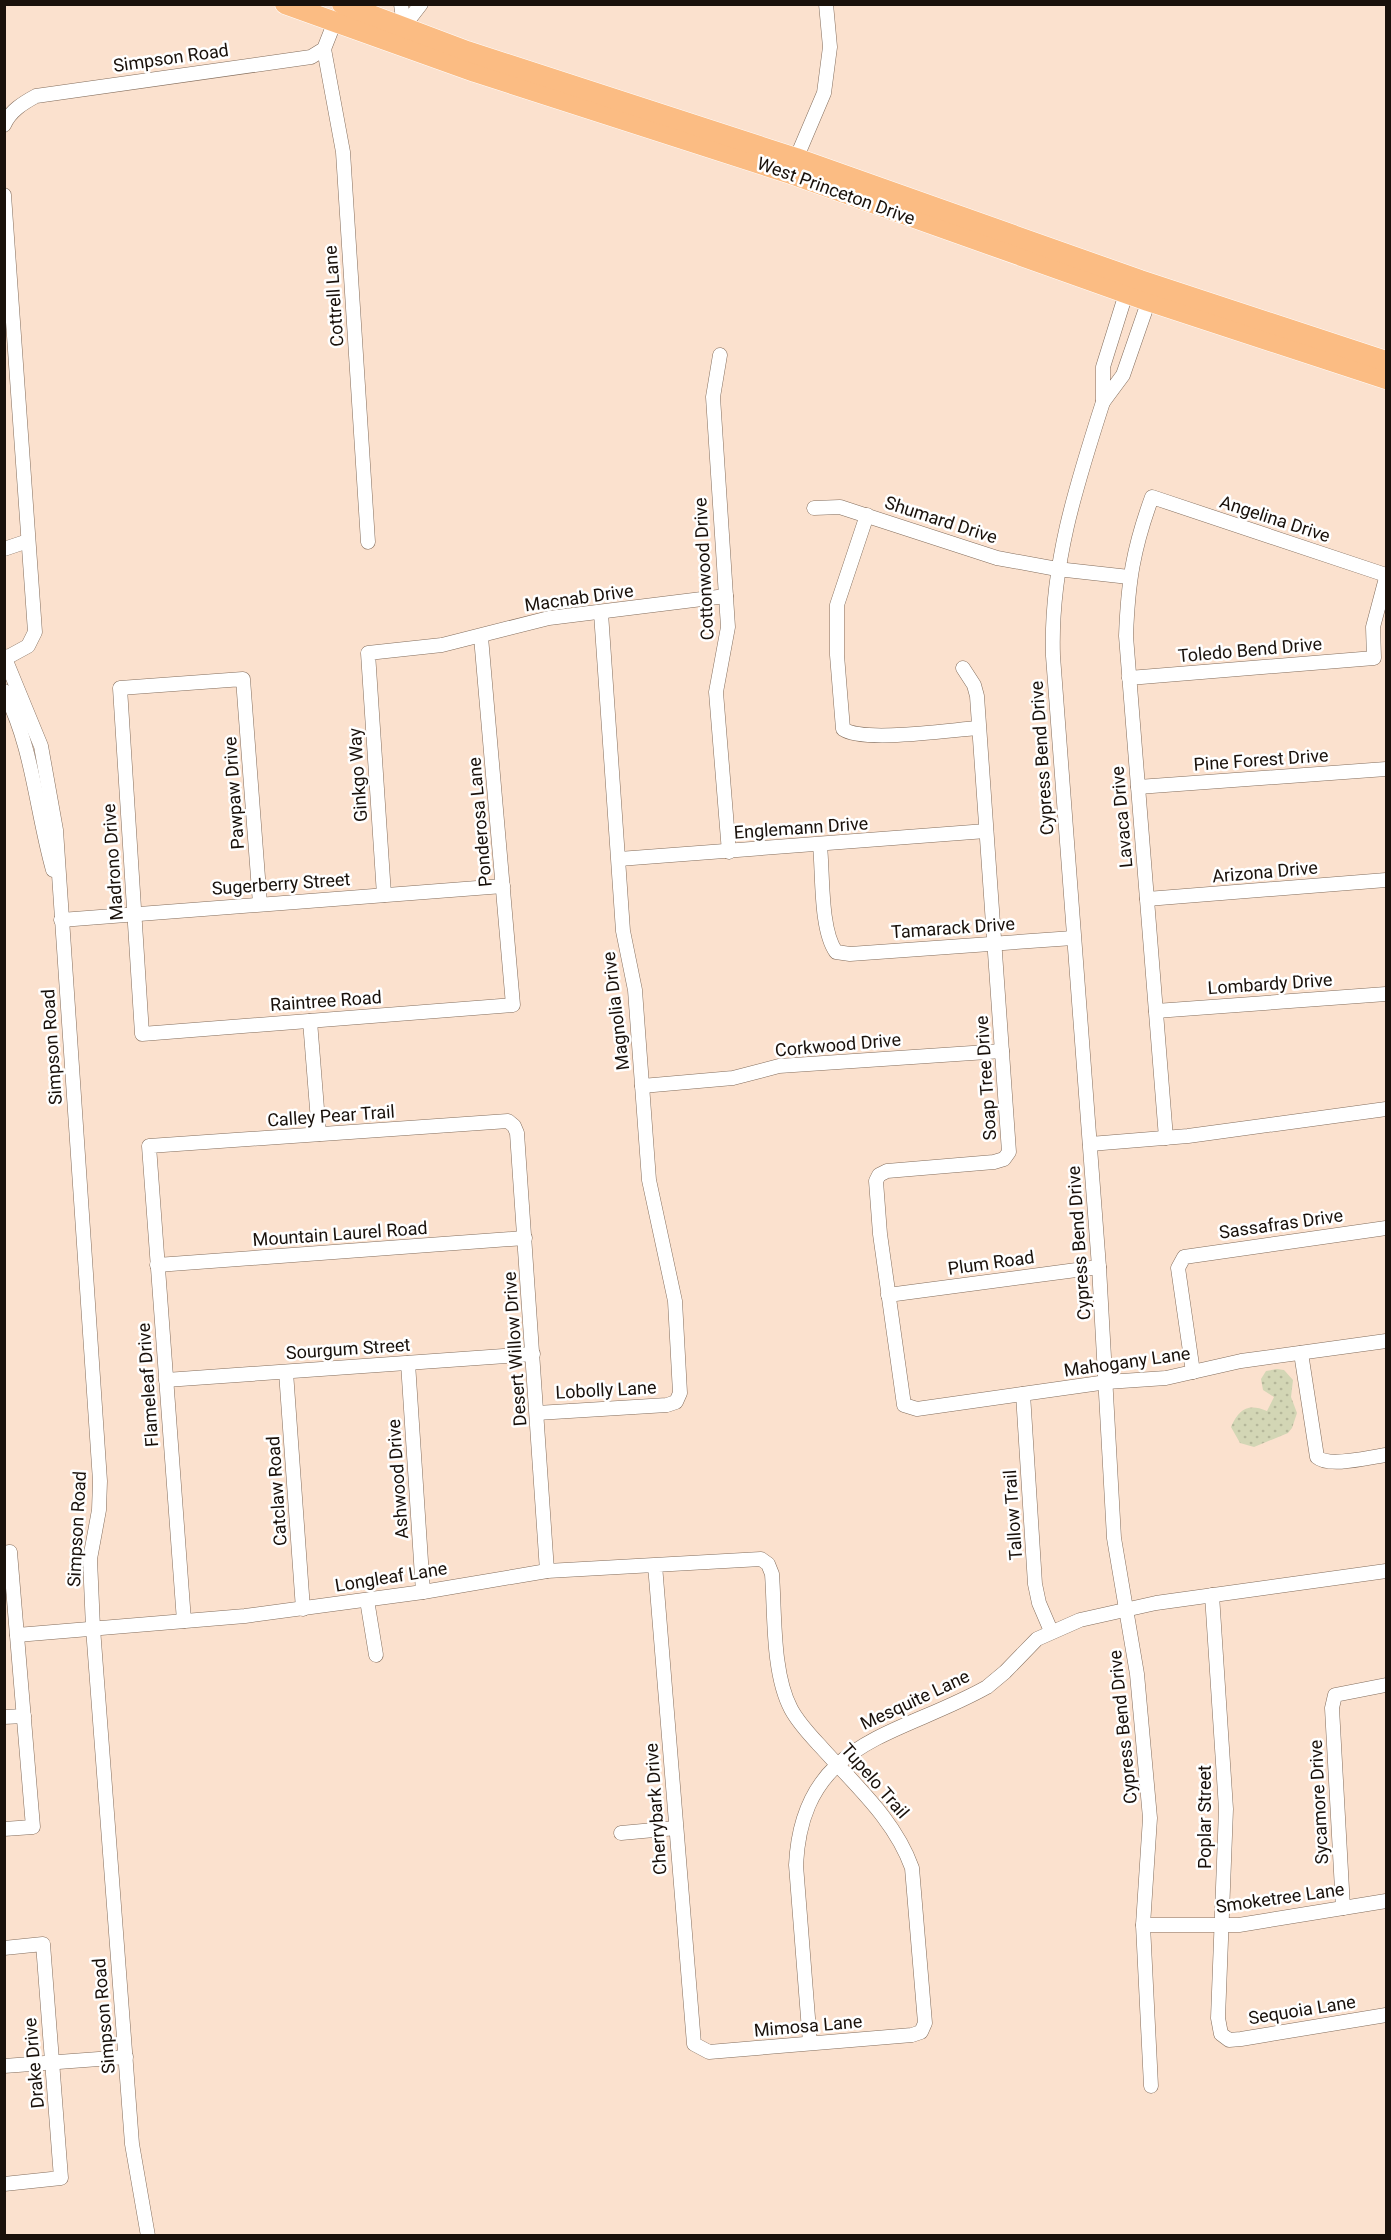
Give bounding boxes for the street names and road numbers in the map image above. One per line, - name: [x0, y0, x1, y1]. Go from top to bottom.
- street label: Simpson Road: [112, 39, 230, 76]
- street label: West Princeton Drive: [754, 152, 918, 229]
- street label: Cottrell Lane: [319, 245, 348, 347]
- street label: Shumard Drive: [882, 491, 1000, 548]
- street label: Angelina Drive: [1217, 491, 1333, 546]
- street label: Cottonwood Drive: [689, 497, 718, 641]
- street label: Macnab Drive: [523, 579, 635, 616]
- street label: Toledo Bend Drive: [1177, 633, 1323, 666]
- street label: Cypress Bend Drive: [1026, 680, 1057, 836]
- street label: Ginkgo Way: [344, 727, 371, 823]
- street label: Pawpaw Drive: [219, 736, 248, 850]
- street label: Pine Forest Drive: [1193, 744, 1329, 775]
- street label: Ponderosa Lane: [463, 756, 496, 888]
- street label: Lavaca Drive: [1107, 765, 1136, 869]
- street label: Madrono Drive: [98, 803, 127, 921]
- street label: Englemann Drive: [733, 812, 869, 843]
- street label: Arizona Drive: [1211, 856, 1319, 887]
- street label: Sugerberry Street: [211, 868, 351, 899]
- street label: Tamarack Drive: [890, 913, 1016, 942]
- street label: Magnolia Drive: [598, 951, 633, 1072]
- street label: Lombardy Drive: [1207, 969, 1333, 998]
- street label: Raintree Road: [269, 986, 383, 1015]
- street label: Simpson Road: [37, 988, 66, 1106]
- street label: Soap Tree Drive: [971, 1015, 1000, 1141]
- street label: Corkwood Drive: [774, 1029, 902, 1060]
- street label: Calley Pear Trail: [266, 1101, 395, 1130]
- street label: Cypress Bend Drive: [1063, 1165, 1094, 1321]
- street label: Sassafras Drive: [1218, 1204, 1344, 1243]
- street label: Mountain Laurel Road: [252, 1217, 428, 1250]
- street label: Plum Road: [946, 1246, 1036, 1279]
- street label: Desert Willow Drive: [499, 1271, 530, 1427]
- street label: Flameleaf Drive: [133, 1322, 162, 1448]
- street label: Sourgum Street: [285, 1334, 411, 1363]
- street label: Mahogany Lane: [1062, 1342, 1192, 1381]
- street label: Lobolly Lane: [555, 1376, 657, 1403]
- street label: Ashwood Drive: [383, 1418, 412, 1540]
- street label: Catclaw Road: [262, 1435, 291, 1547]
- street label: Tallow Trail: [999, 1469, 1026, 1561]
- street label: Simpson Road: [63, 1470, 90, 1588]
- street label: Longleaf Lane: [333, 1557, 449, 1596]
- street label: Cypress Bend Drive: [1104, 1649, 1141, 1805]
- street label: Mesquite Lane: [857, 1665, 973, 1734]
- street label: Tupelo Trail: [837, 1739, 914, 1823]
- street label: Sycamore Drive: [1305, 1739, 1332, 1865]
- street label: Cherrybark Drive: [640, 1742, 671, 1876]
- street label: Poplar Street: [1194, 1765, 1215, 1869]
- street label: Smoketree Lane: [1214, 1878, 1346, 1917]
- street label: Simpson Road: [88, 1957, 119, 2075]
- street label: Sequoia Lane: [1247, 1991, 1357, 2028]
- street label: Mimosa Lane: [753, 2010, 863, 2041]
- street label: Drake Drive: [19, 2017, 48, 2109]

